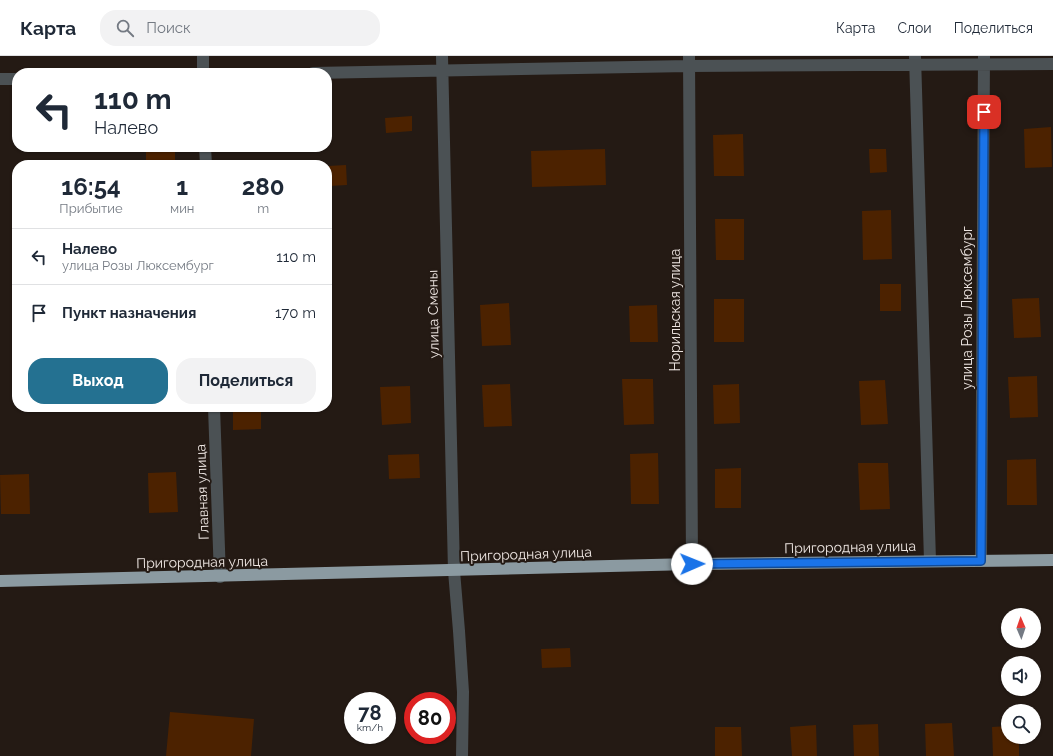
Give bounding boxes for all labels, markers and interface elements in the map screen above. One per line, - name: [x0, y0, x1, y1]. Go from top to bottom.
- search box: [100, 10, 380, 46]
- text: Карта: [20, 17, 76, 39]
- icon: search: [114, 17, 136, 39]
- text: Поиск: [146, 19, 191, 37]
- text: Карта: [836, 20, 875, 36]
- text: Слои: [897, 20, 932, 36]
- text: Поделиться: [954, 20, 1033, 36]
- text: 110 m: [94, 83, 172, 116]
- icon: left: [28, 84, 80, 136]
- pin: [967, 95, 1001, 129]
- icon: arrive: [973, 101, 995, 123]
- text: Налево: [94, 117, 158, 138]
- text: 16:54: [61, 172, 121, 201]
- text: 1: [176, 172, 188, 201]
- text: 280: [242, 172, 285, 201]
- text: Прибытие: [59, 201, 123, 216]
- text: мин: [170, 201, 194, 216]
- text: m: [257, 201, 269, 216]
- street label: улица Розы Люксембург: [959, 226, 975, 390]
- text: Налево: [62, 240, 117, 258]
- icon: left: [28, 246, 50, 268]
- text: 110 m: [276, 248, 316, 266]
- street label: Норильская улица: [667, 249, 683, 371]
- text: улица Розы Люксембург: [62, 258, 214, 273]
- street label: улица Смены: [424, 270, 442, 358]
- icon: arrive: [28, 302, 50, 324]
- text: Пункт назначения: [62, 304, 196, 322]
- text: 170 m: [275, 304, 316, 322]
- button: Выход: [28, 358, 168, 404]
- button: Поделиться: [176, 358, 316, 404]
- street label: Главная улица: [192, 444, 212, 540]
- street label: Пригородная улица: [784, 538, 916, 556]
- position arrow: [671, 543, 713, 585]
- street label: Пригородная улица: [460, 544, 592, 564]
- street label: Пригородная улица: [136, 553, 268, 571]
- north arrow: [1001, 608, 1041, 648]
- map controls: [1001, 608, 1041, 744]
- button: sound: [1001, 656, 1041, 696]
- speed limit sign: 80: [404, 692, 456, 744]
- text: 78: [358, 701, 382, 725]
- button: search: [1001, 704, 1041, 744]
- text: km/h: [357, 722, 383, 733]

